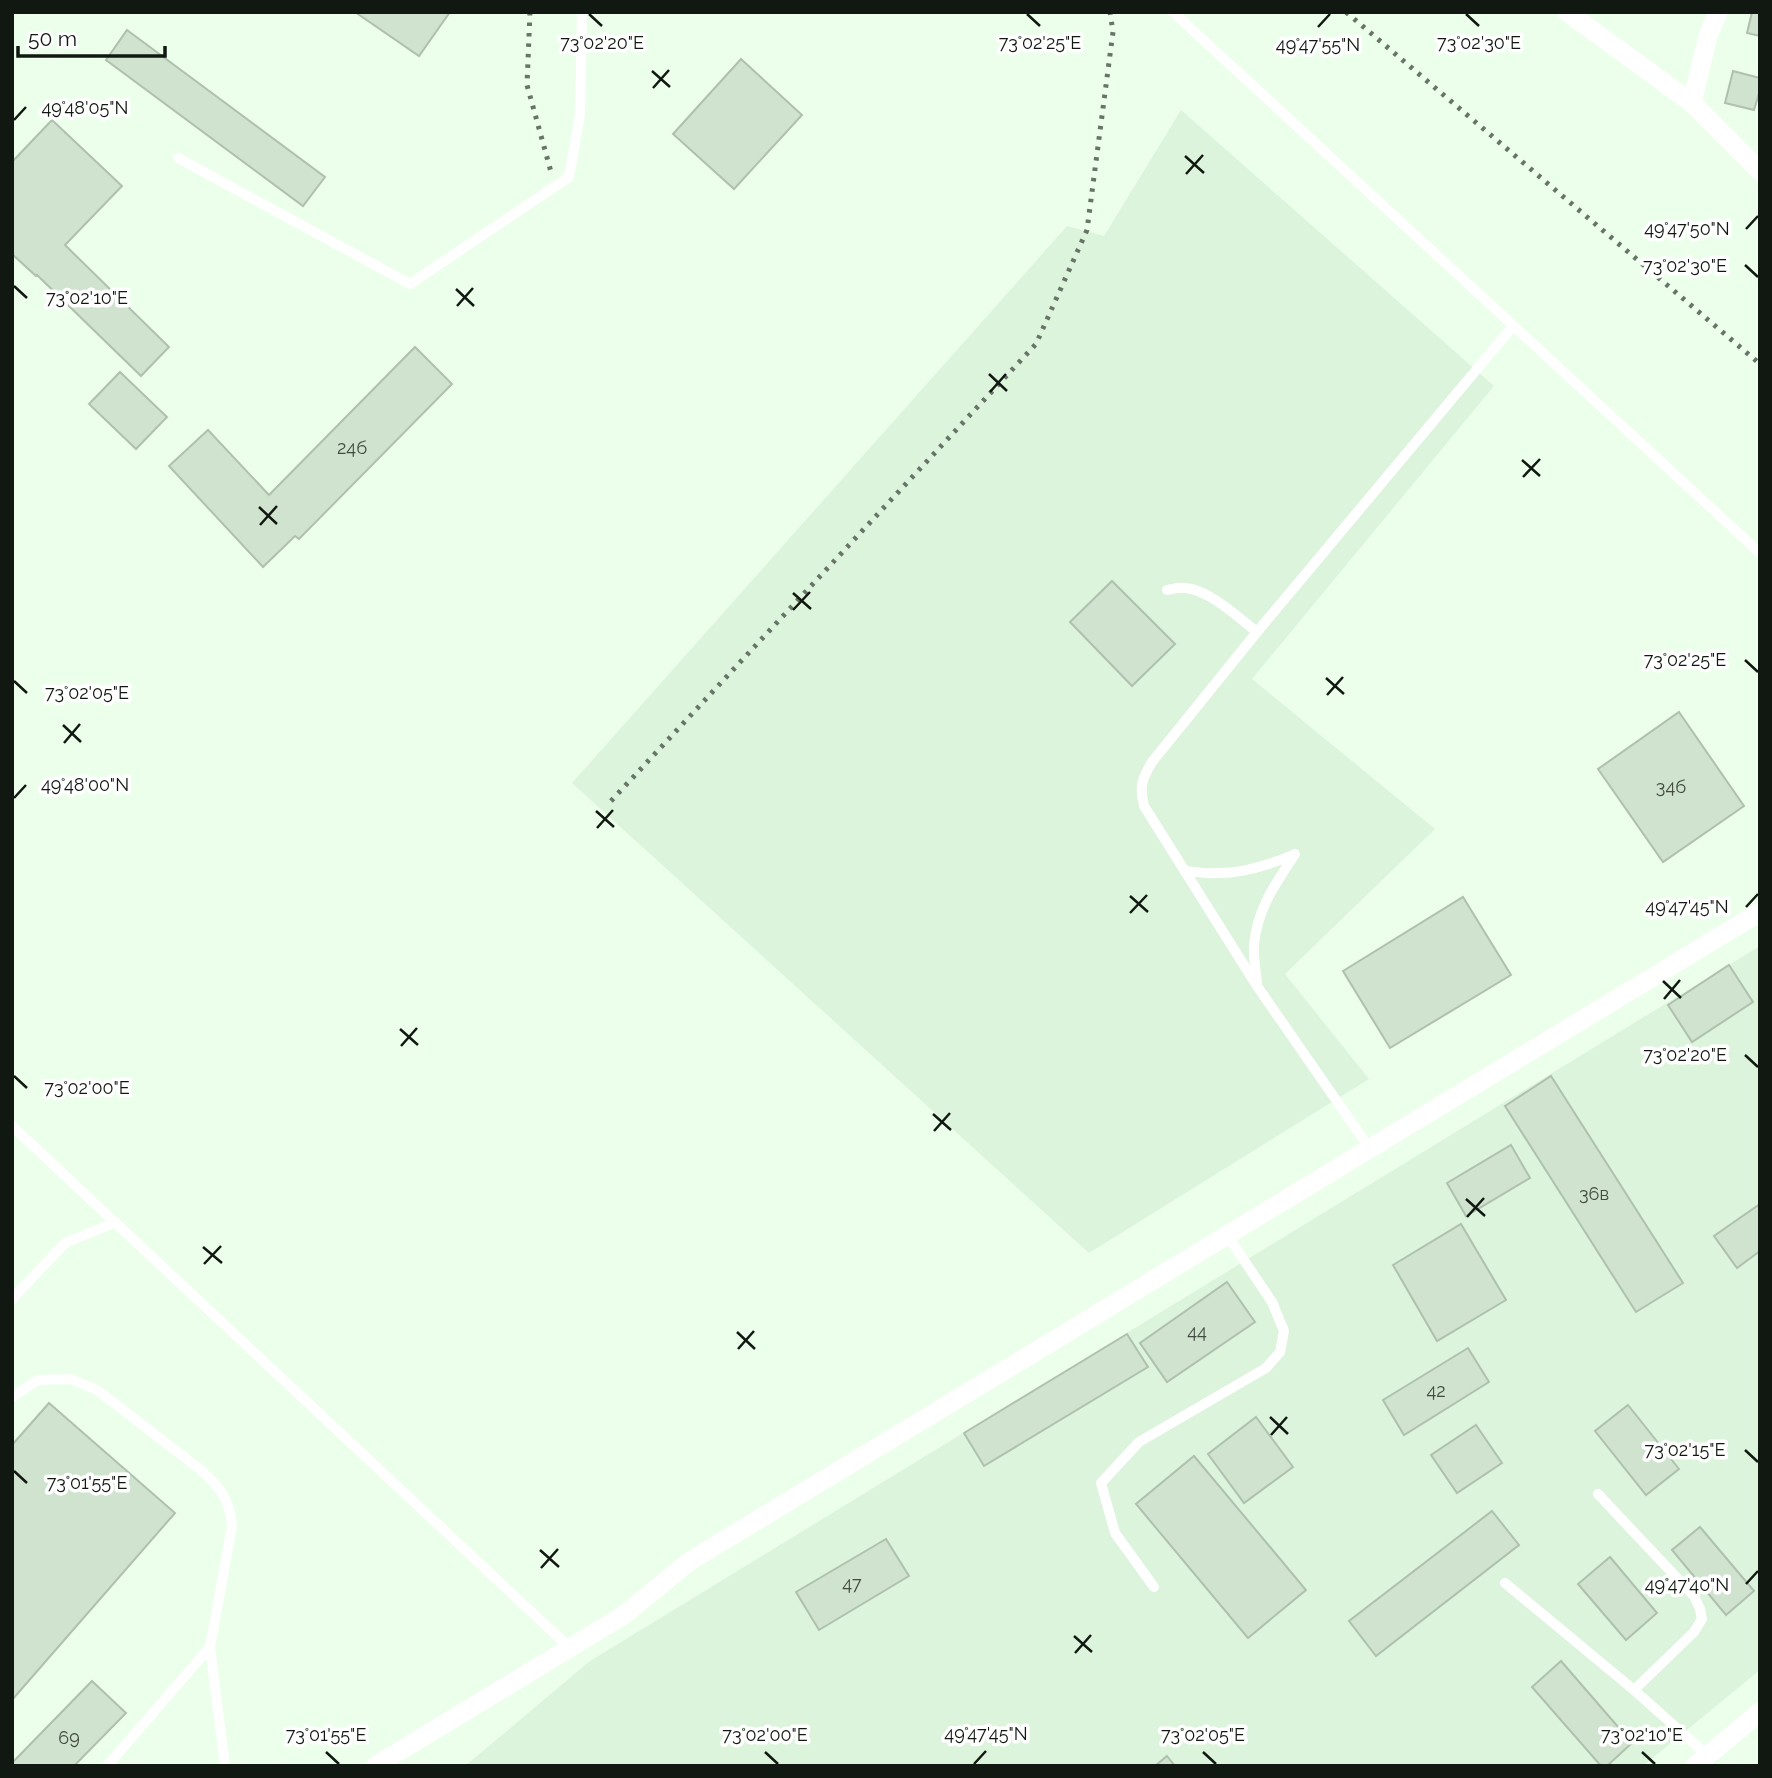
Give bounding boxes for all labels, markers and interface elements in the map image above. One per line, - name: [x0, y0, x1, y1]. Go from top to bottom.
- scale bar: [18, 14, 164, 58]
- text: 50 m: [28, 26, 77, 51]
- text: 73°02'20"E: [560, 32, 644, 53]
- text: 73°02'25"E: [999, 32, 1081, 53]
- text: 73°02'30"E: [1437, 32, 1521, 53]
- text: 49°47'55"N: [1276, 34, 1360, 55]
- text: 49°48'05"N: [42, 97, 128, 118]
- text: 49°47'50"N: [1644, 218, 1730, 239]
- text: 73°02'30"E: [1643, 255, 1727, 276]
- text: 73°02'10"E: [46, 287, 128, 308]
- house number: 24б: [337, 437, 367, 458]
- text: 73°02'25"E: [1644, 649, 1726, 670]
- text: 73°02'05"E: [45, 682, 129, 703]
- text: 49°48'00"N: [41, 774, 129, 795]
- house number: 34б: [1656, 776, 1686, 797]
- text: 49°47'45"N: [1645, 896, 1729, 917]
- text: 73°02'20"E: [1643, 1044, 1727, 1065]
- text: 73°02'00"E: [44, 1077, 130, 1098]
- house number: 36в: [1579, 1183, 1609, 1204]
- house number: 44: [1187, 1321, 1207, 1342]
- house number: 42: [1426, 1380, 1446, 1401]
- text: 73°02'15"E: [1645, 1439, 1725, 1460]
- text: 73°01'55"E: [47, 1472, 127, 1493]
- house number: 47: [842, 1573, 862, 1594]
- text: 49°47'40"N: [1645, 1574, 1729, 1595]
- text: 49°47'45"N: [944, 1723, 1028, 1744]
- text: 73°01'55"E: [286, 1724, 366, 1745]
- text: 73°02'00"E: [722, 1724, 808, 1745]
- text: 73°02'05"E: [1161, 1724, 1245, 1745]
- text: 73°02'10"E: [1601, 1724, 1683, 1745]
- house number: 69: [58, 1727, 80, 1748]

